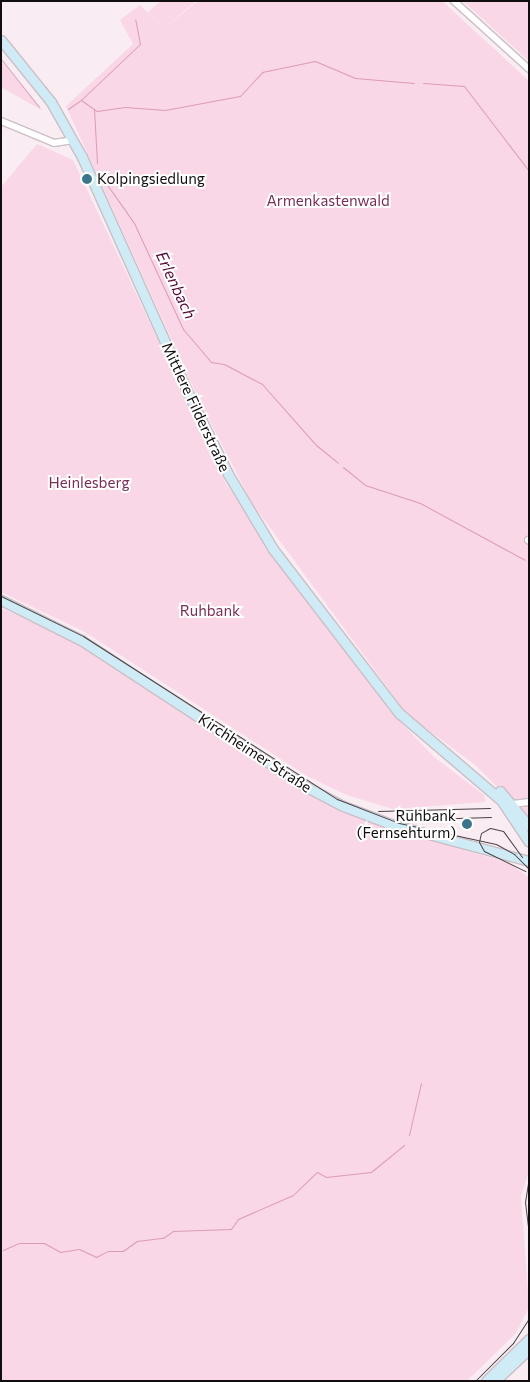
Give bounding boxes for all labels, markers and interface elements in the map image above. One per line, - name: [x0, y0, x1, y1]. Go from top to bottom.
- place label: Kolpingsiedlung: [97, 170, 205, 188]
- marker: Kolpingsiedlung: [81, 173, 93, 185]
- park label: Armenkastenwald: [266, 192, 390, 210]
- water label: Erlenbach: [152, 248, 200, 322]
- street label: Mittlere Filderstraße: [158, 339, 234, 475]
- park label: Heinlesberg: [48, 474, 130, 492]
- park label: Ruhbank: [180, 602, 240, 620]
- street label: Kirchheimer Straße: [195, 710, 315, 796]
- place label: Ruhbank (Fernsehturm): [357, 806, 456, 841]
- marker: Ruhbank (Fernsehturm): [460, 817, 474, 831]

